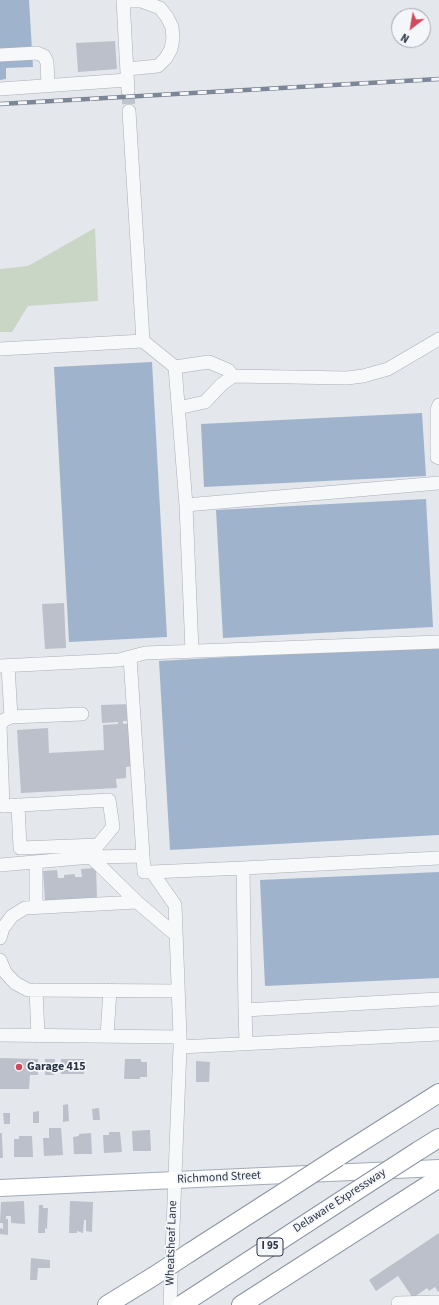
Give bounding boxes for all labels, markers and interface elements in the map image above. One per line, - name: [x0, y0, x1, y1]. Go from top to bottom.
- north arrow: [391, 8, 431, 48]
- text: N: [398, 30, 412, 46]
- place label: Garage 415: [27, 1060, 86, 1074]
- marker: Garage 415: [14, 1062, 24, 1072]
- street label: Delaware Expressway: [291, 1166, 389, 1236]
- street label: Richmond Street: [177, 1169, 261, 1187]
- street label: Wheatsheaf Lane: [163, 1200, 181, 1286]
- road number: I 95: [257, 1238, 283, 1256]

